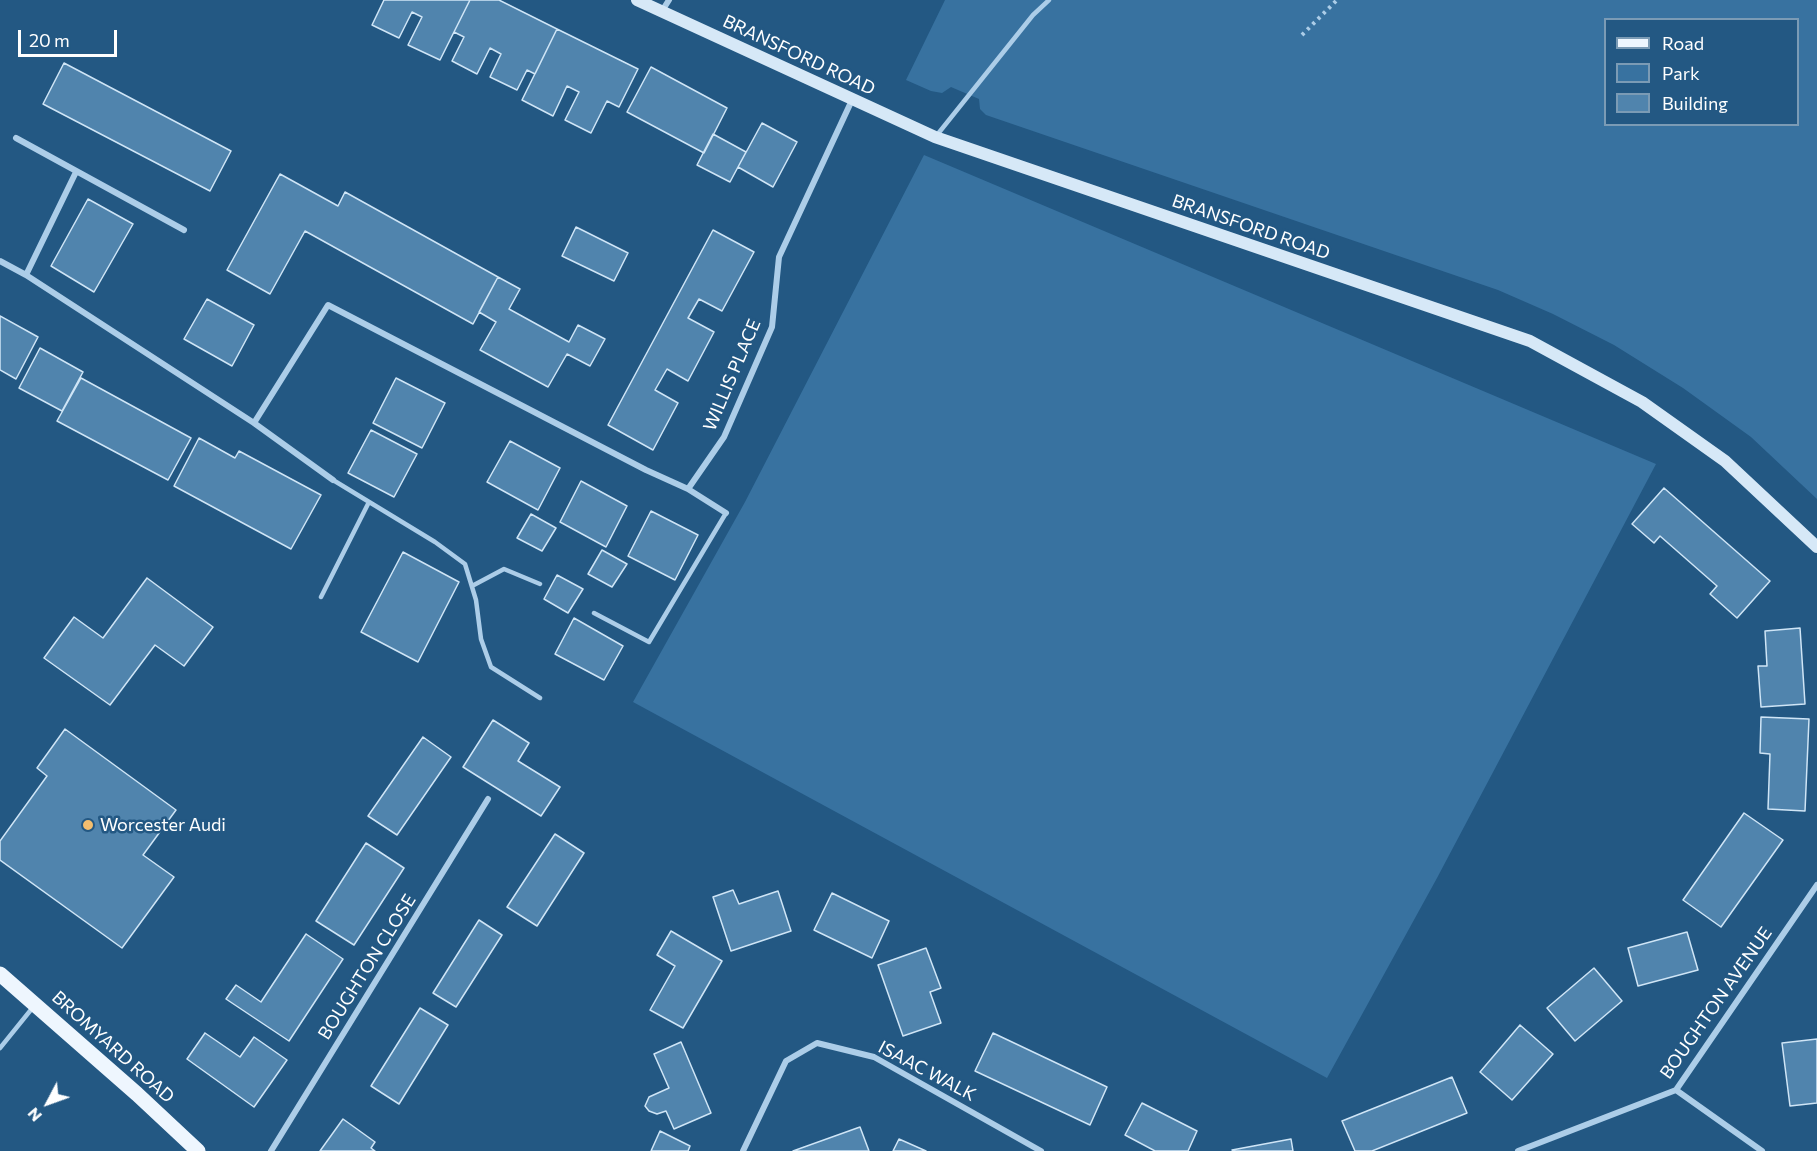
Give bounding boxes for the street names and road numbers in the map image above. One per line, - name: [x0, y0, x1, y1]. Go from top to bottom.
- street label: BRANSFORD ROAD: [719, 10, 879, 100]
- street label: BRANSFORD ROAD: [1169, 190, 1333, 264]
- street label: WILLIS PLACE: [699, 316, 765, 434]
- street label: BOUGHTON CLOSE: [314, 890, 420, 1044]
- street label: BOUGHTON AVENUE: [1655, 923, 1777, 1083]
- street label: BROMYARD ROAD: [47, 986, 179, 1108]
- street label: ISAAC WALK: [874, 1036, 980, 1106]

